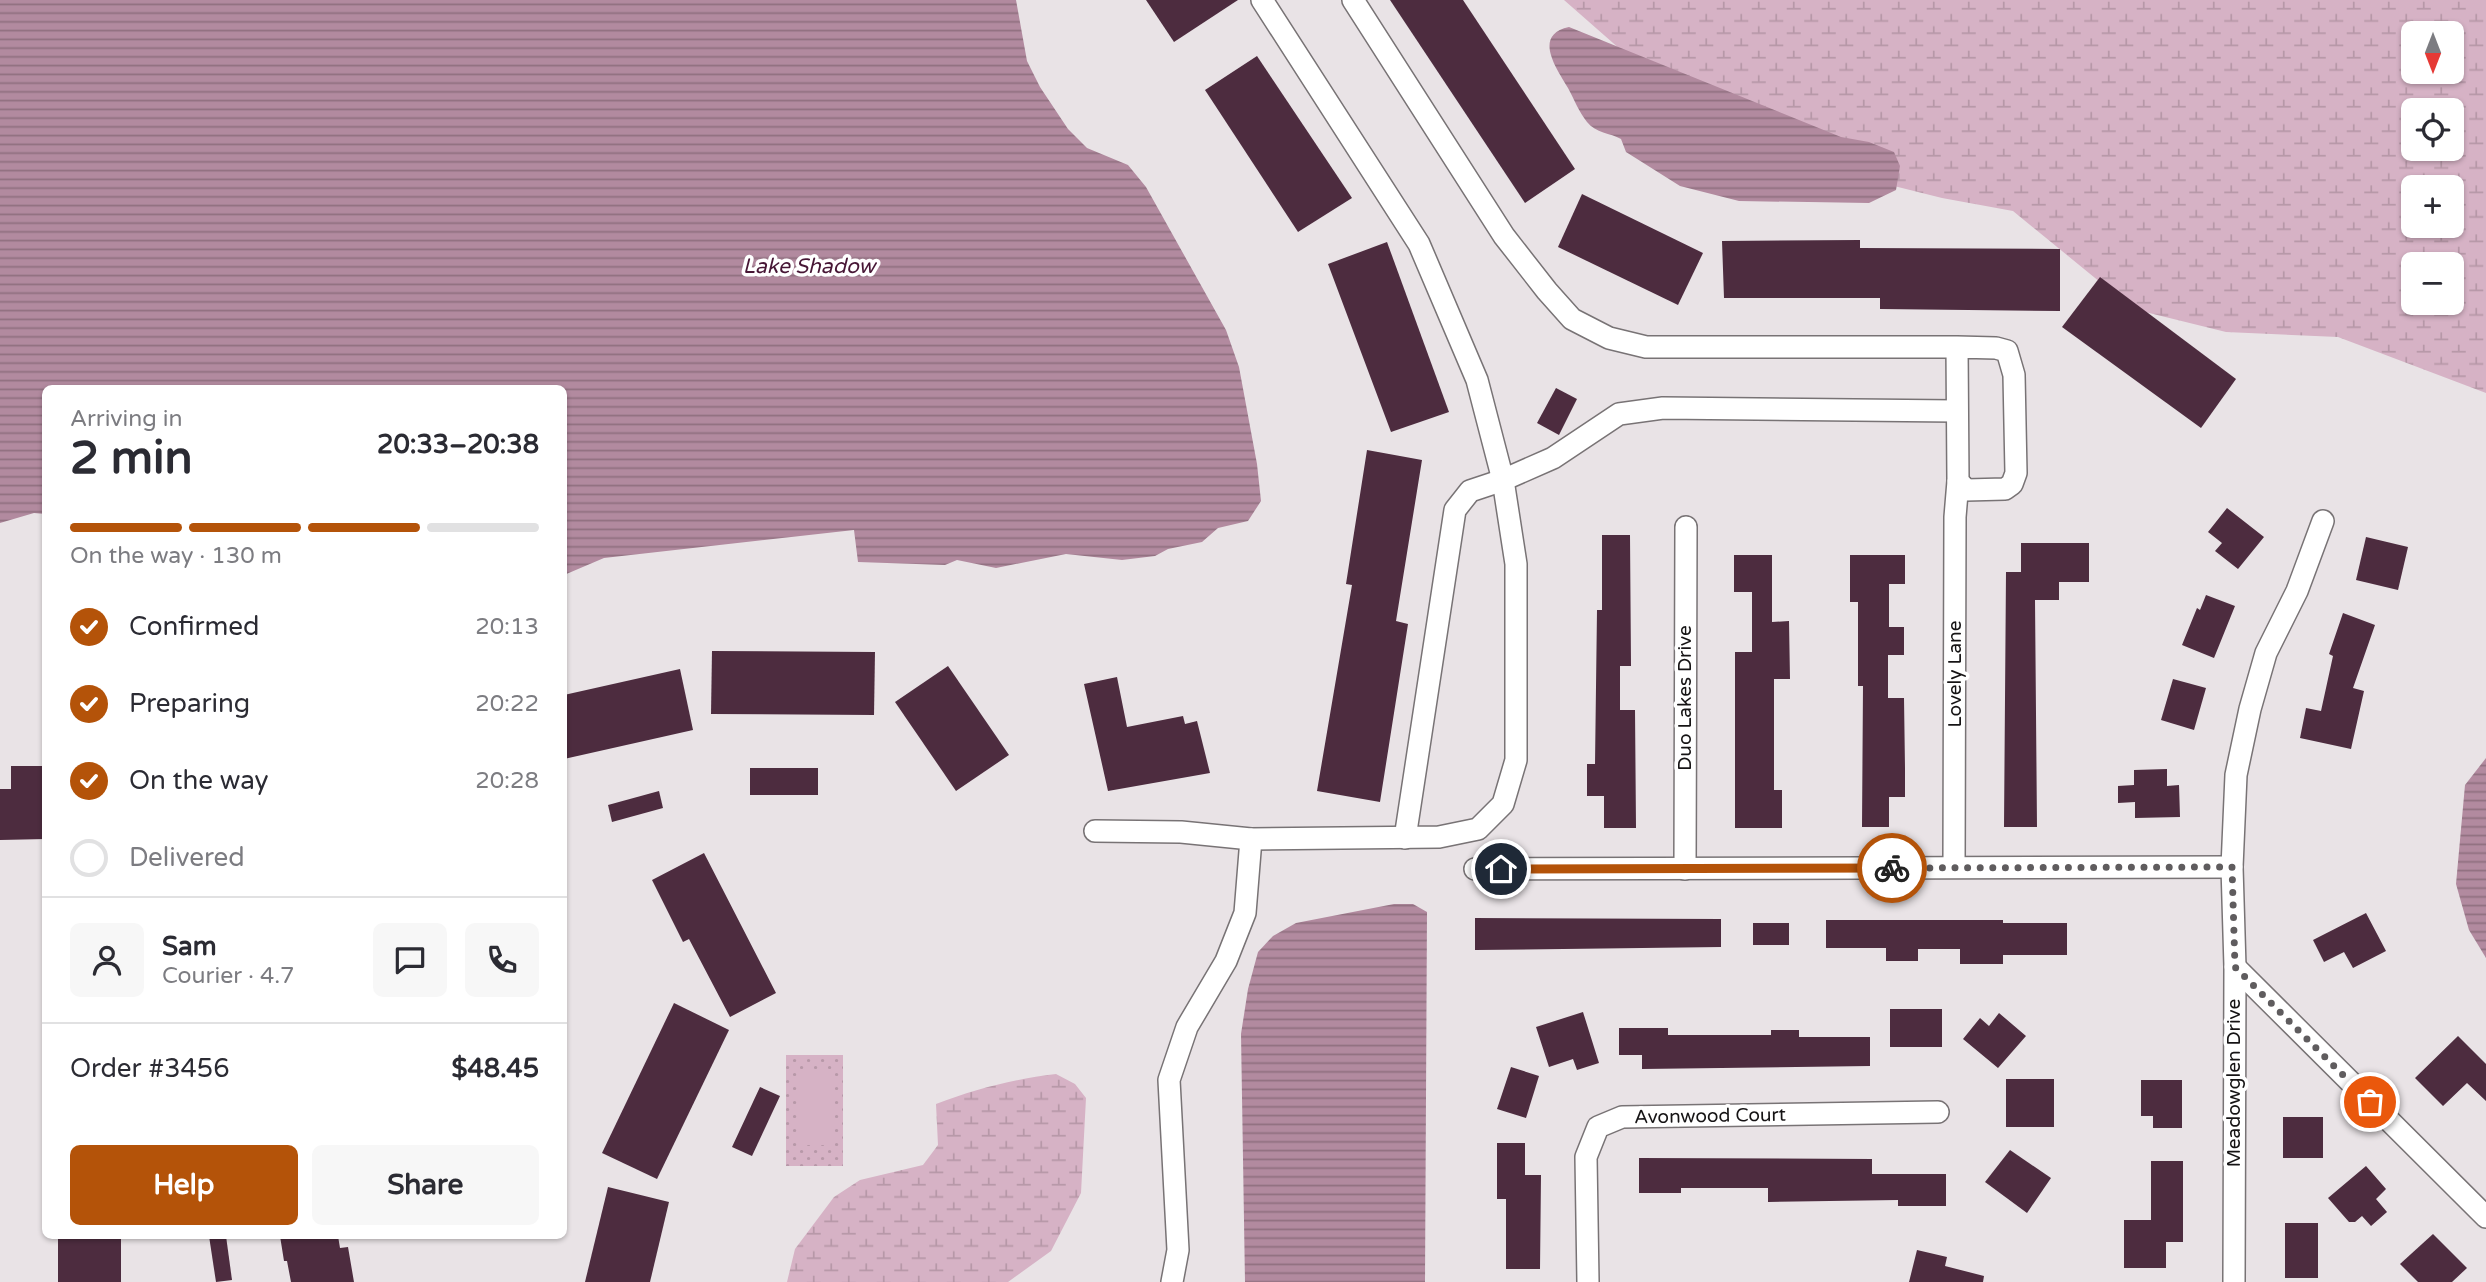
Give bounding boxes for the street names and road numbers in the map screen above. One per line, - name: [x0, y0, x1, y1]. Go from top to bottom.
- street label: Lovely Lane: [1944, 621, 1966, 727]
- street label: Duo Lakes Drive: [1674, 625, 1696, 771]
- street label: Meadowglen Drive: [2223, 999, 2245, 1167]
- street label: Avonwood Court: [1634, 1104, 1786, 1128]

